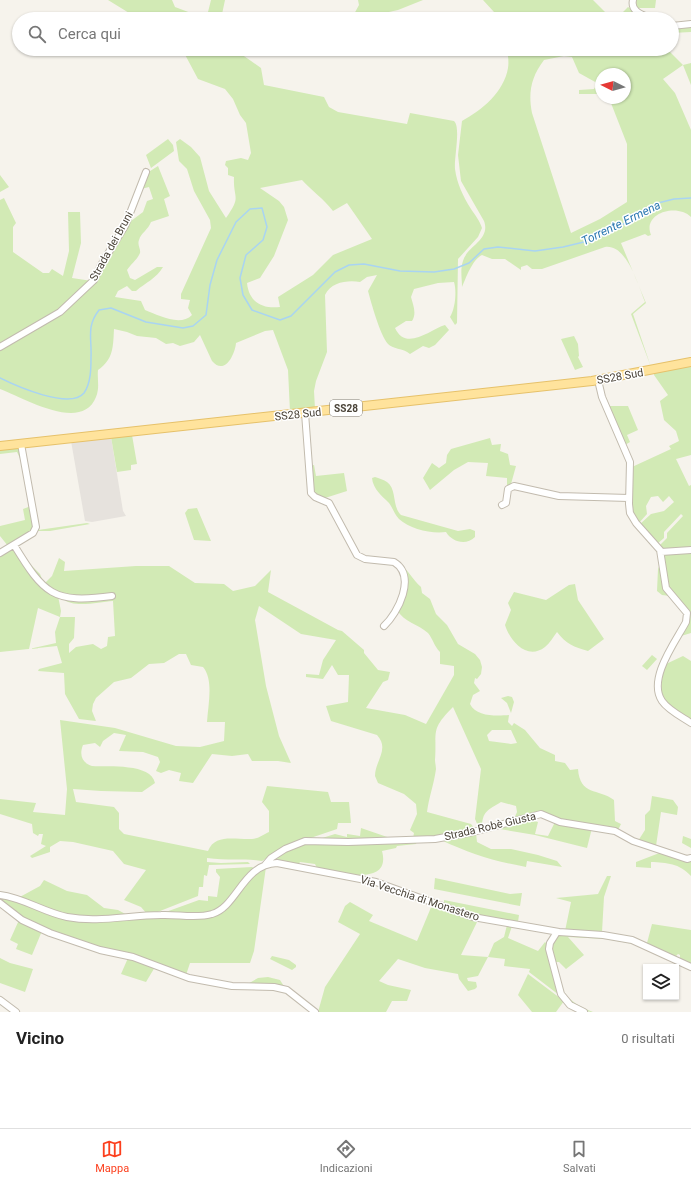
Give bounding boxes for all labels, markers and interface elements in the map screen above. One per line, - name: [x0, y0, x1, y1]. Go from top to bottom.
- search box: [12, 12, 679, 56]
- icon: search: [26, 23, 48, 45]
- text: Cerca qui: [58, 25, 121, 43]
- north arrow: [595, 68, 631, 104]
- water label: Torrente Ermena: [579, 198, 663, 248]
- street label: Strada dei Bruni: [87, 209, 136, 283]
- street label: SS28 Sud: [596, 366, 644, 387]
- road number: SS28: [330, 400, 362, 416]
- street label: SS28 Sud: [274, 406, 322, 423]
- street label: Strada Robè Giusta: [443, 810, 537, 843]
- street label: Via Vecchia di Monastero: [359, 873, 481, 924]
- map controls: [643, 964, 679, 1000]
- button: layers: [643, 964, 679, 1000]
- text: Vicino: [16, 1028, 64, 1048]
- text: 0 risultati: [621, 1031, 675, 1046]
- tab: Mappa: [95, 1138, 129, 1175]
- tab: Indicazioni: [320, 1138, 373, 1175]
- tab: Salvati: [563, 1138, 596, 1175]

